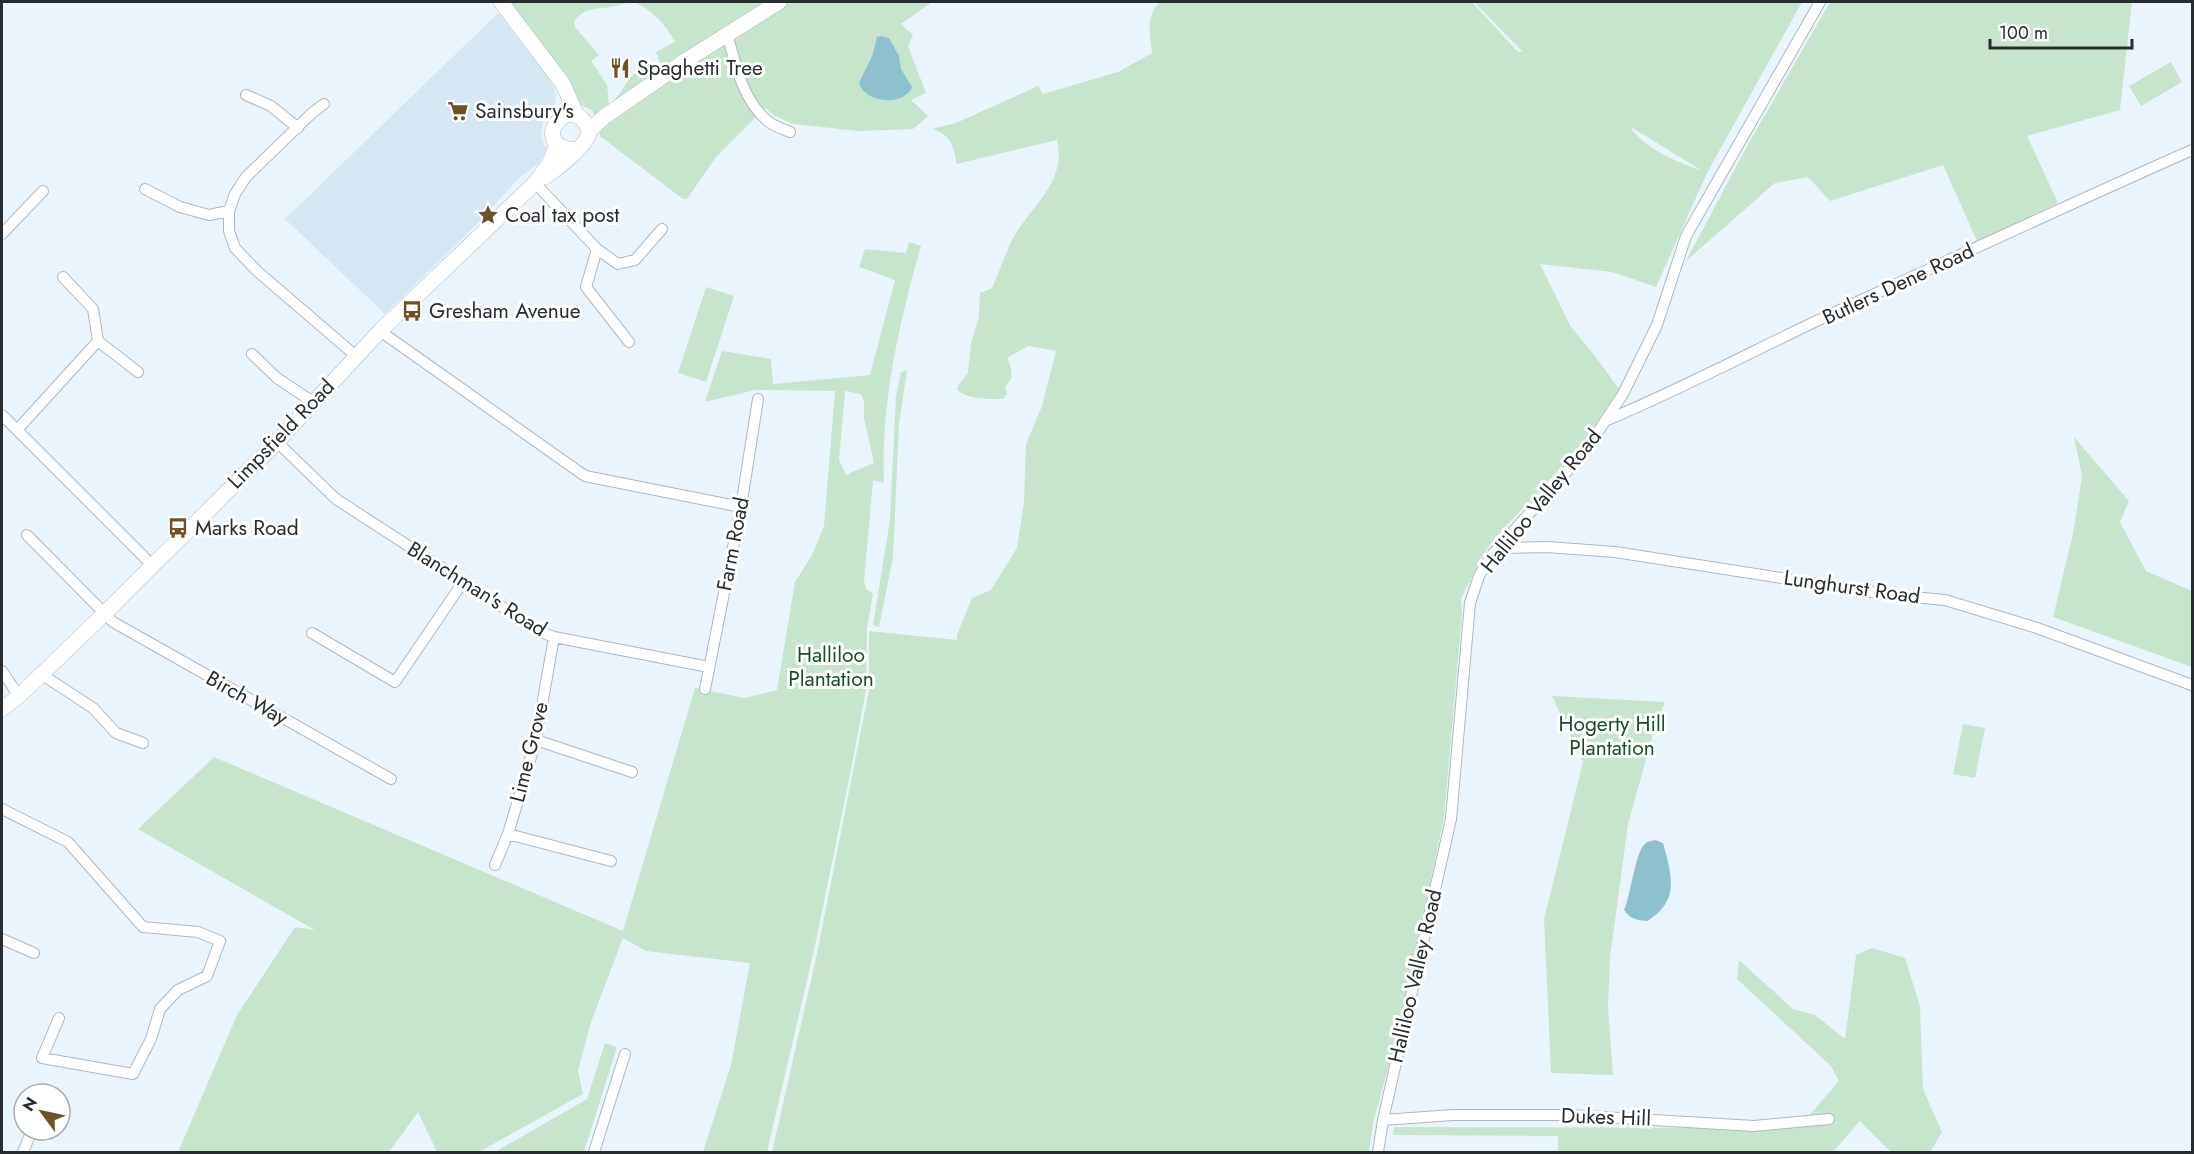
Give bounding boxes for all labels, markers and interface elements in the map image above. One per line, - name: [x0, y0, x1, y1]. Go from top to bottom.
- scale bar: [1990, 12, 2132, 50]
- text: 100 m: [1999, 20, 2048, 46]
- place label: Spaghetti Tree: [637, 53, 763, 83]
- restaurant icon: Spaghetti Tree: [608, 56, 632, 80]
- place label: Sainsbury's: [475, 96, 574, 126]
- supermarket icon: Sainsbury's: [446, 99, 470, 123]
- place label: Coal tax post: [505, 200, 619, 230]
- place icon: Coal tax post: [476, 203, 500, 227]
- street label: Butlers Dene Road: [1817, 236, 1979, 332]
- place label: Gresham Avenue: [429, 296, 581, 326]
- bus stop icon: Gresham Avenue: [400, 299, 424, 323]
- street label: Limpsfield Road: [221, 372, 341, 496]
- street label: Halliloo Valley Road: [1474, 423, 1608, 579]
- street label: Farm Road: [709, 494, 757, 594]
- place label: Marks Road: [195, 513, 299, 543]
- bus stop icon: Marks Road: [166, 516, 190, 540]
- street label: Blanchman's Road: [401, 534, 553, 644]
- street label: Lunghurst Road: [1782, 563, 1922, 611]
- park label: Halliloo Plantation: [788, 640, 874, 694]
- street label: Birch Way: [201, 663, 294, 733]
- street label: Lime Grove: [502, 698, 556, 805]
- park label: Hogerty Hill Plantation: [1558, 709, 1666, 763]
- street label: Halliloo Valley Road: [1380, 886, 1450, 1066]
- north arrow: [12, 1082, 72, 1142]
- text: N: [17, 1093, 43, 1116]
- street label: Dukes Hill: [1561, 1100, 1651, 1134]

